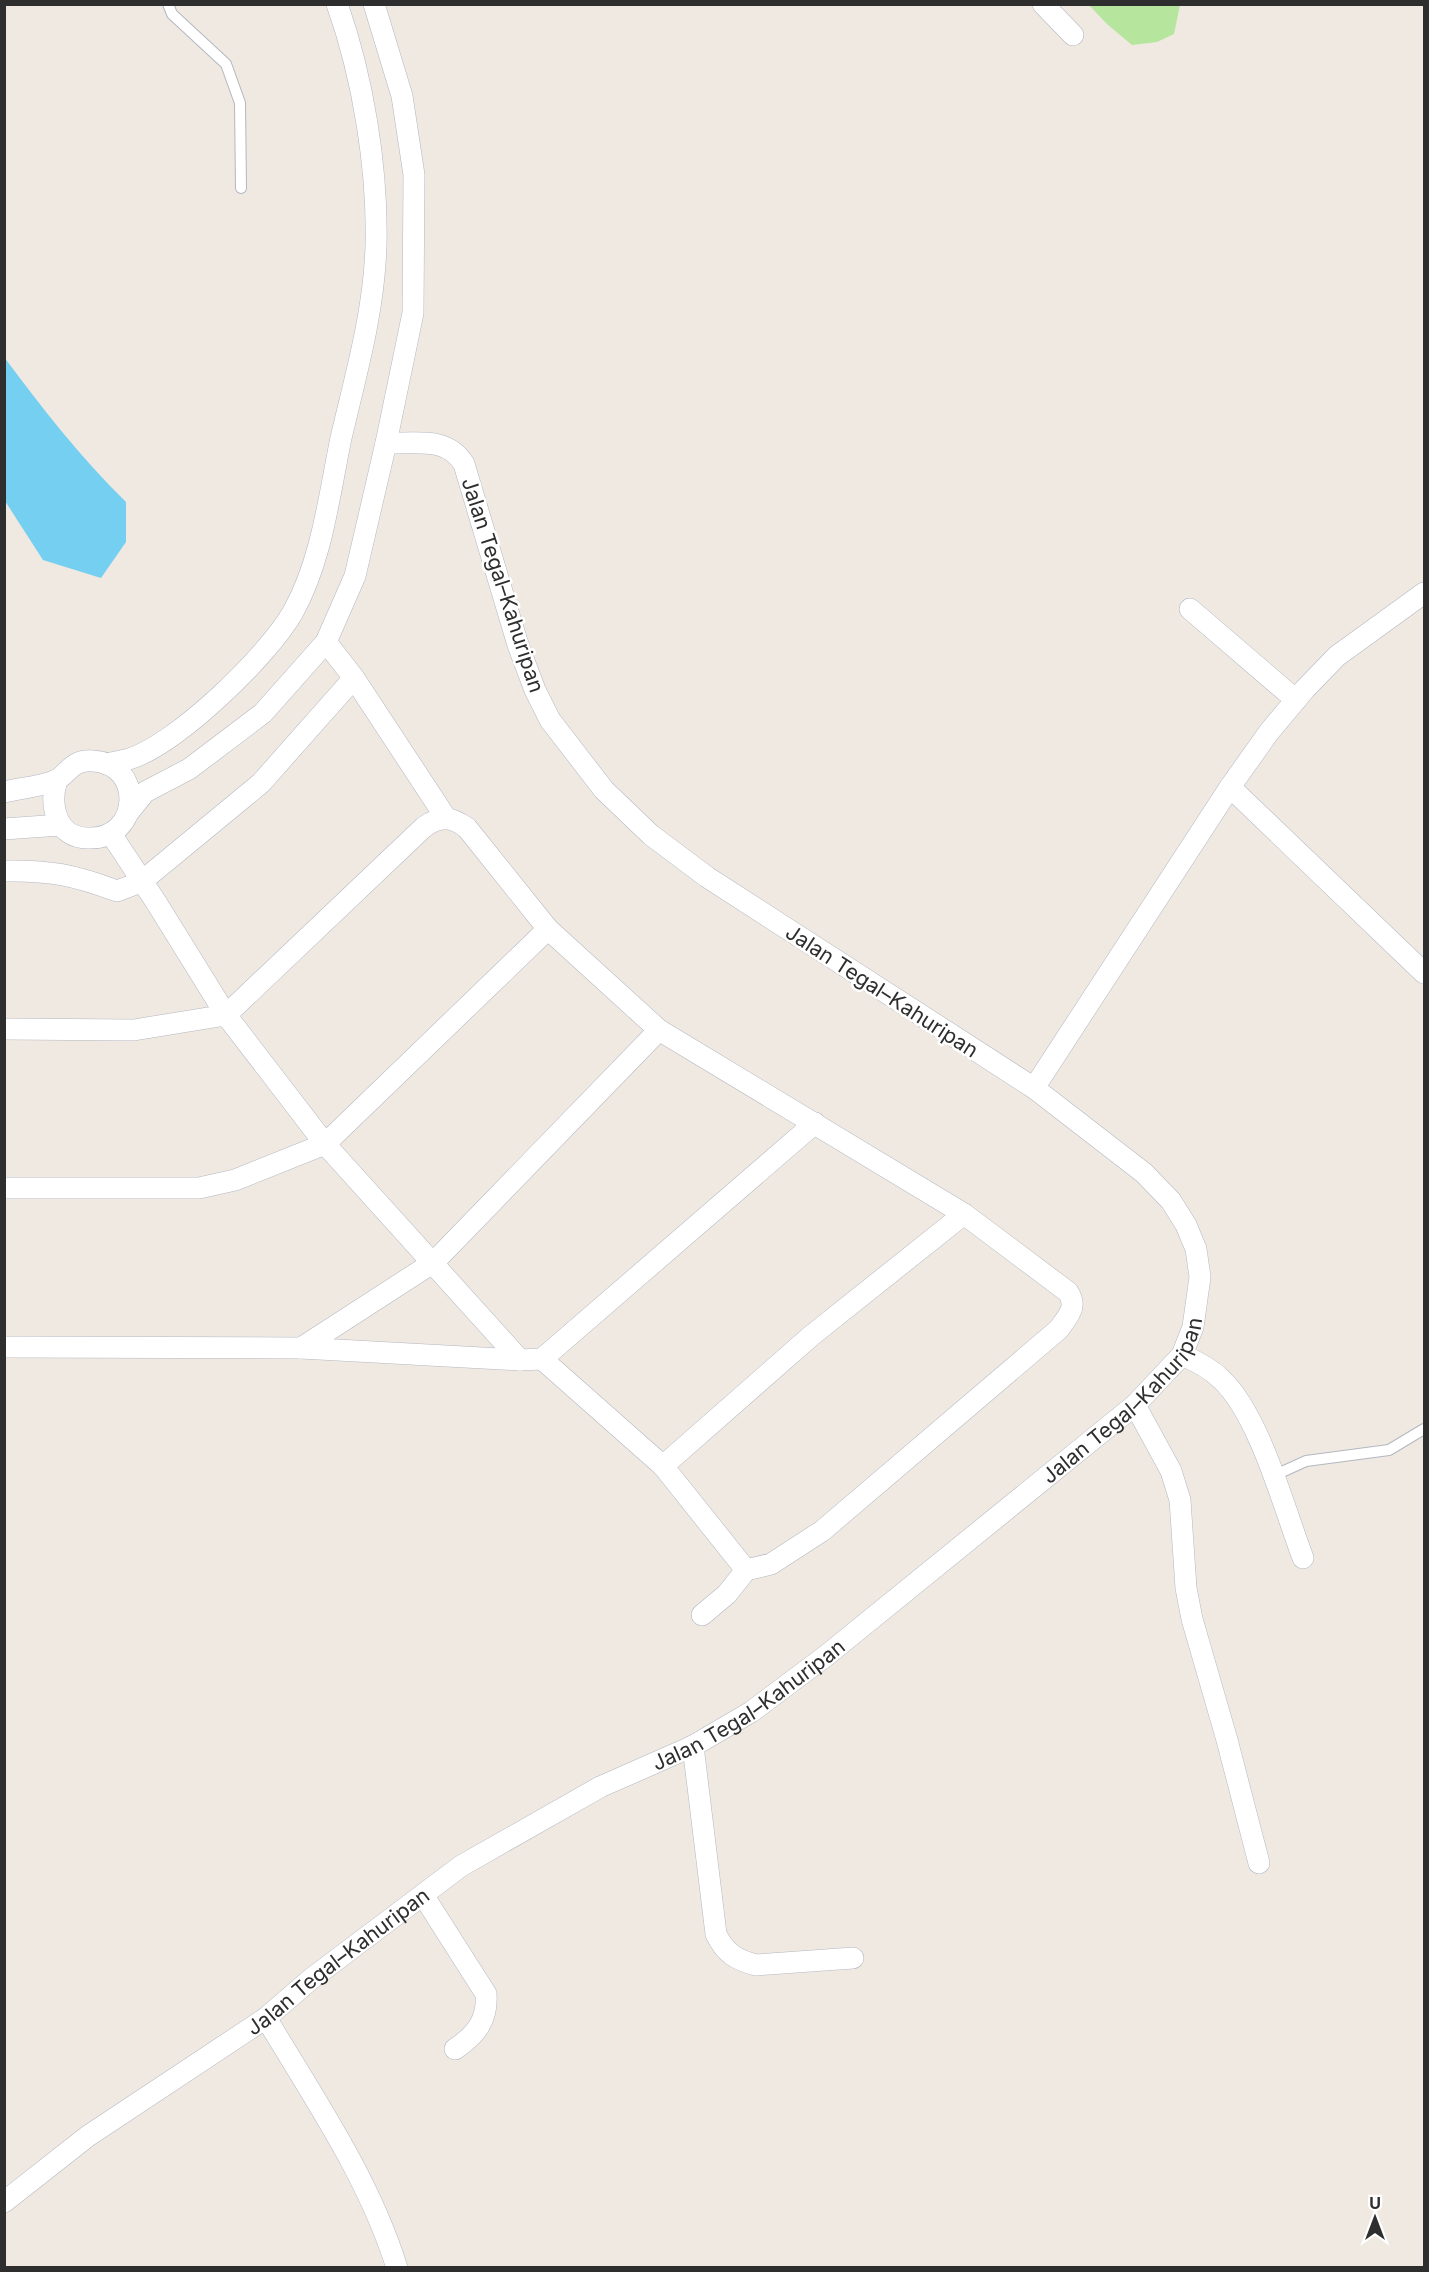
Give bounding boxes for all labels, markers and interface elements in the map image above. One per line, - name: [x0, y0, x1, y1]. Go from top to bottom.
- street label: Jalan Tegal–Kahuripan: [456, 474, 550, 696]
- street label: Jalan Tegal–Kahuripan: [781, 919, 983, 1063]
- street label: Jalan Tegal–Kahuripan: [1037, 1316, 1207, 1488]
- street label: Jalan Tegal–Kahuripan: [648, 1633, 850, 1775]
- street label: Jalan Tegal–Kahuripan: [242, 1882, 434, 2040]
- north arrow: [1345, 2188, 1405, 2248]
- text: U: [1369, 2193, 1381, 2213]

